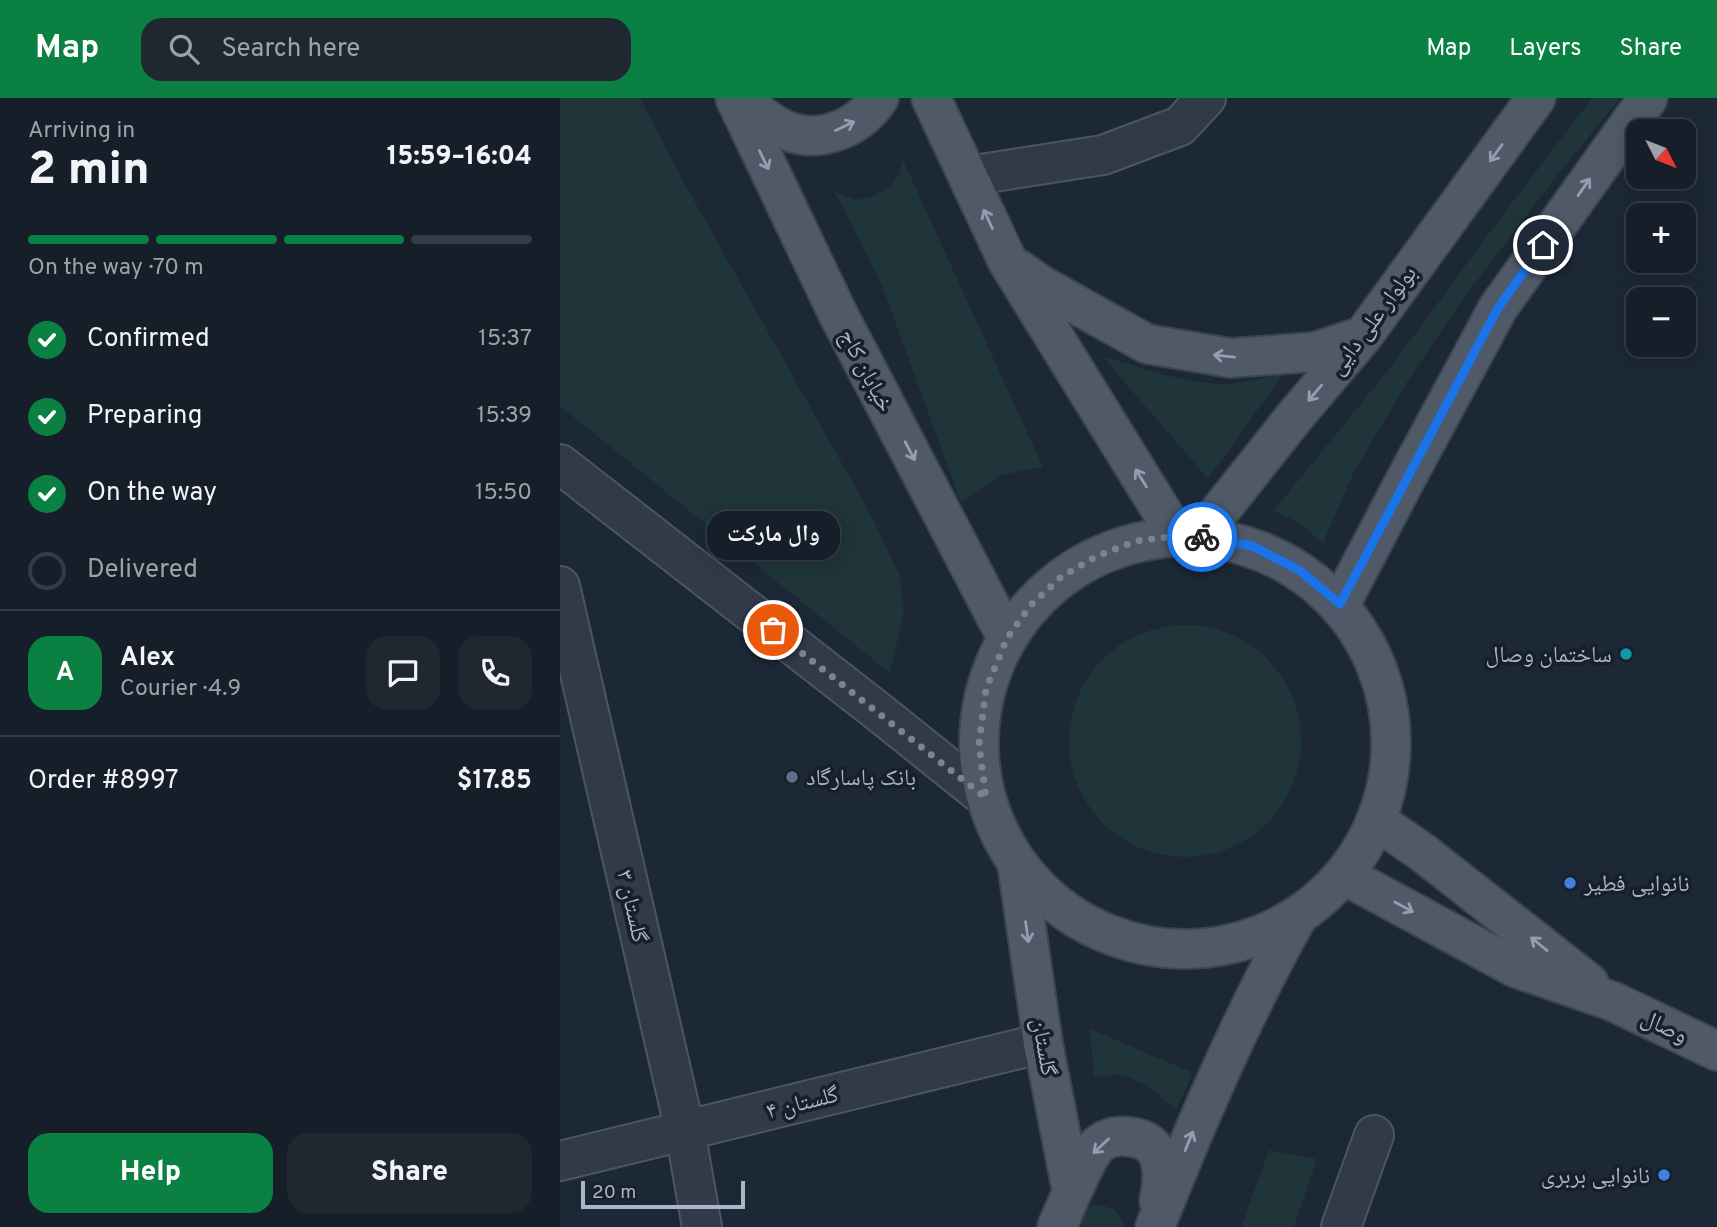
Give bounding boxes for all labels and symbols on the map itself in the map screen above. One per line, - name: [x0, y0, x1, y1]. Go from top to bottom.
- one-way arrow: [834, 119, 855, 133]
- north arrow: [1626, 119, 1696, 189]
- one-way arrow: [1489, 143, 1503, 162]
- one-way arrow: [758, 149, 772, 170]
- one-way arrow: [1577, 178, 1592, 197]
- one-way arrow: [980, 209, 994, 230]
- pin: [1513, 215, 1573, 275]
- street label: بولوار علی دایی: [1323, 261, 1425, 382]
- street label: خیابان کاج: [831, 325, 899, 418]
- one-way arrow: [1213, 350, 1236, 363]
- one-way arrow: [1307, 384, 1322, 402]
- one-way arrow: [903, 440, 917, 461]
- one-way arrow: [1134, 468, 1148, 488]
- courier: [1167, 502, 1237, 572]
- callout: وال مارکت: [706, 511, 840, 560]
- pin: [743, 600, 803, 660]
- place label: ساختمان وصال: [1486, 642, 1612, 671]
- marker: ساختمان وصال: [1618, 646, 1634, 662]
- place label: بانک پاسارگاد: [806, 765, 916, 794]
- marker: بانک پاسارگاد: [784, 769, 800, 785]
- street label: گلستان ۳: [608, 867, 653, 946]
- place label: نانوایی فطیر: [1583, 871, 1690, 900]
- marker: نانوایی فطیر: [1562, 875, 1578, 891]
- one-way arrow: [1393, 901, 1414, 915]
- one-way arrow: [1021, 920, 1034, 943]
- one-way arrow: [1531, 936, 1549, 951]
- street label: وصال: [1636, 1005, 1692, 1052]
- street label: گلستان: [1023, 1016, 1062, 1079]
- street label: گلستان ۴: [763, 1081, 842, 1127]
- one-way arrow: [1183, 1130, 1196, 1152]
- one-way arrow: [1093, 1137, 1110, 1154]
- place label: نانوایی بربری: [1541, 1163, 1650, 1192]
- marker: نانوایی بربری: [1656, 1167, 1672, 1183]
- scale bar: [581, 1178, 746, 1210]

